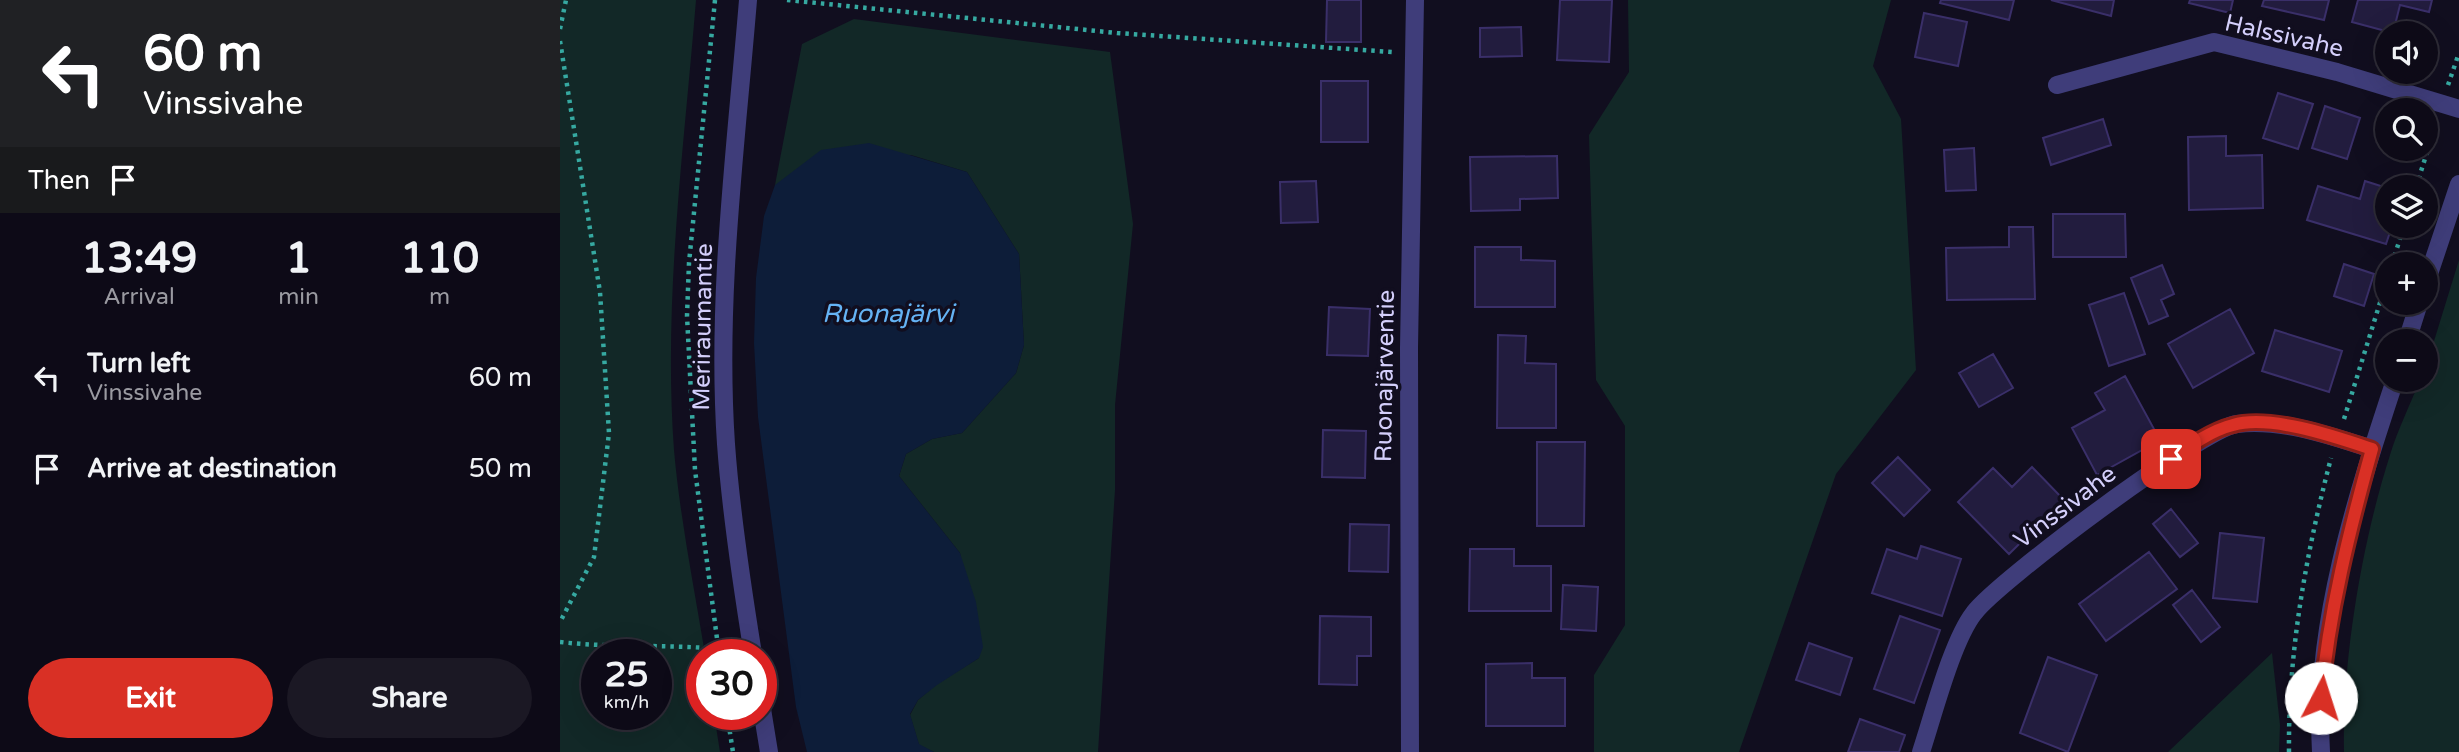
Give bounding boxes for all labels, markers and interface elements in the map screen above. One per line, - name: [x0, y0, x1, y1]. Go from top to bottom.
- street label: Halssivahe: [2222, 8, 2346, 64]
- map controls: [2375, 21, 2438, 392]
- button: sound: [2375, 21, 2438, 84]
- text: 60 m: [143, 25, 262, 84]
- icon: left: [28, 28, 119, 119]
- text: Vinssivahe: [143, 85, 303, 123]
- button: search: [2375, 98, 2438, 161]
- icon: arrive: [104, 161, 142, 199]
- text: Then: [28, 165, 90, 196]
- button: layers: [2375, 175, 2438, 238]
- text: 13:49: [81, 233, 197, 284]
- text: 1: [285, 233, 312, 284]
- text: 110: [400, 233, 479, 284]
- street label: Meriraumantie: [687, 243, 719, 411]
- button: +: [2375, 252, 2438, 315]
- text: Arrival: [104, 283, 175, 311]
- text: min: [278, 283, 319, 311]
- text: m: [429, 283, 450, 311]
- street label: Ruonajärventie: [1369, 290, 1401, 462]
- water label: Ruonajärvi: [822, 298, 958, 329]
- button: −: [2375, 329, 2438, 392]
- text: Turn left: [87, 348, 190, 379]
- icon: left: [28, 359, 66, 397]
- text: 60 m: [469, 362, 532, 393]
- text: Vinssivahe: [87, 379, 202, 407]
- pin: [2141, 429, 2201, 489]
- icon: arrive: [2152, 440, 2190, 478]
- icon: arrive: [28, 450, 66, 488]
- text: Arrive at destination: [87, 453, 337, 484]
- text: 50 m: [469, 453, 532, 484]
- street label: Vinssivahe: [2008, 459, 2122, 555]
- speed limit sign: 30: [686, 639, 777, 730]
- text: 25: [605, 654, 648, 696]
- button: Exit: [28, 658, 273, 738]
- button: Share: [287, 658, 532, 738]
- position arrow: [2284, 661, 2358, 735]
- text: km/h: [604, 691, 649, 713]

